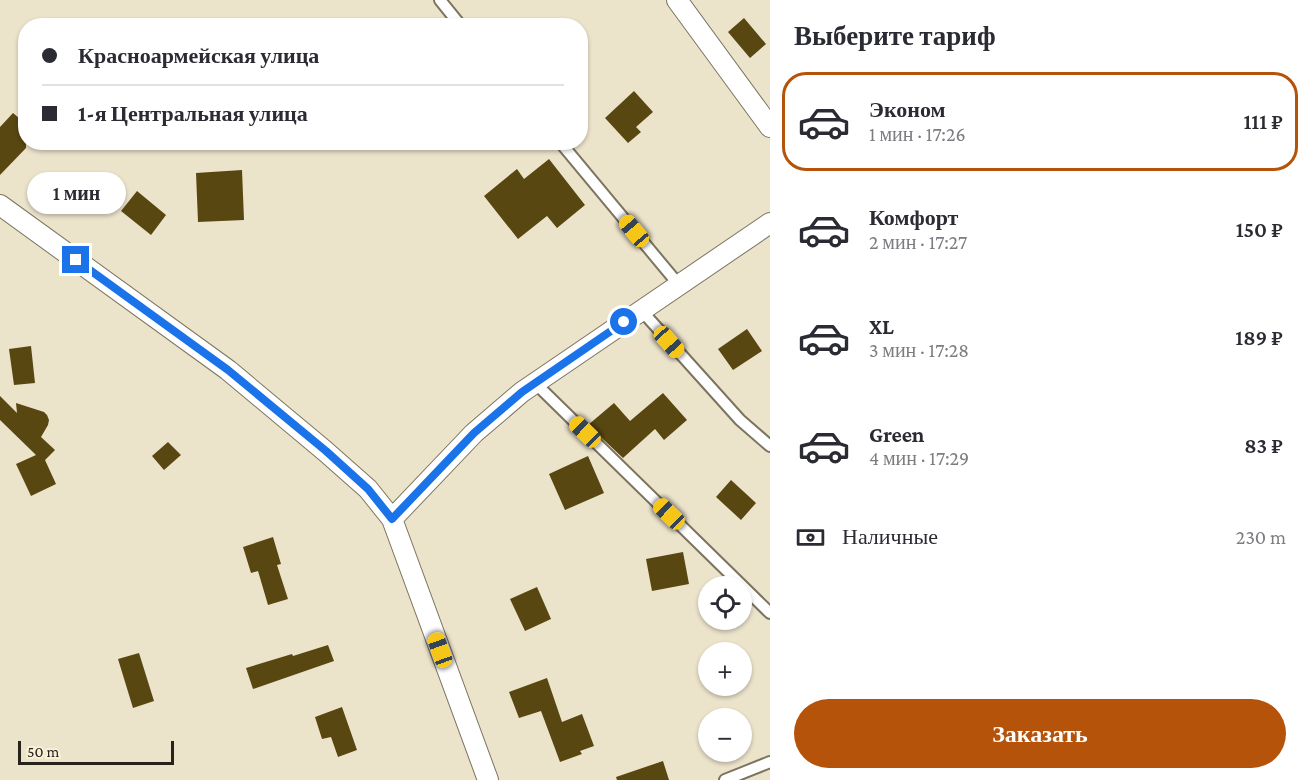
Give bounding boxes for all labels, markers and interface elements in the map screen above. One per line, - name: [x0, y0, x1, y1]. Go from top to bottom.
- text: Выберите тариф: [794, 21, 996, 51]
- text: Красноармейская улица: [78, 43, 319, 68]
- icon: car: [797, 95, 851, 149]
- text: Эконом: [869, 97, 946, 122]
- text: 1-я Центральная улица: [78, 101, 308, 126]
- text: 111 ₽: [1243, 109, 1283, 134]
- text: 1 мин · 17:26: [869, 123, 966, 145]
- callout: 1 мин: [26, 173, 125, 215]
- text: 1 мин: [53, 182, 100, 204]
- icon: car: [797, 203, 851, 257]
- text: Комфорт: [869, 205, 958, 230]
- car: [616, 211, 652, 251]
- text: 150 ₽: [1236, 217, 1283, 242]
- text: 2 мин · 17:27: [869, 231, 967, 253]
- route end: [62, 246, 89, 273]
- route start: [610, 308, 637, 335]
- icon: car: [797, 311, 851, 365]
- text: XL: [869, 314, 894, 339]
- car: [650, 323, 688, 361]
- text: 189 ₽: [1235, 325, 1283, 350]
- text: 3 мин · 17:28: [869, 339, 969, 361]
- car: [566, 413, 604, 451]
- icon: car: [797, 419, 851, 473]
- text: Green: [869, 422, 925, 447]
- text: 83 ₽: [1244, 433, 1283, 458]
- text: 4 мин · 17:29: [869, 447, 969, 469]
- car: [650, 495, 688, 533]
- icon: cash: [794, 521, 827, 554]
- text: Наличные: [842, 524, 938, 549]
- text: 230 m: [1236, 526, 1286, 548]
- map controls: [698, 576, 752, 762]
- button: locate: [698, 576, 752, 630]
- car: [425, 630, 455, 670]
- button: +: [698, 642, 752, 696]
- button: Заказать: [794, 699, 1286, 768]
- button: −: [698, 708, 752, 762]
- scale bar: [18, 738, 174, 766]
- text: 50 m: [27, 743, 59, 760]

